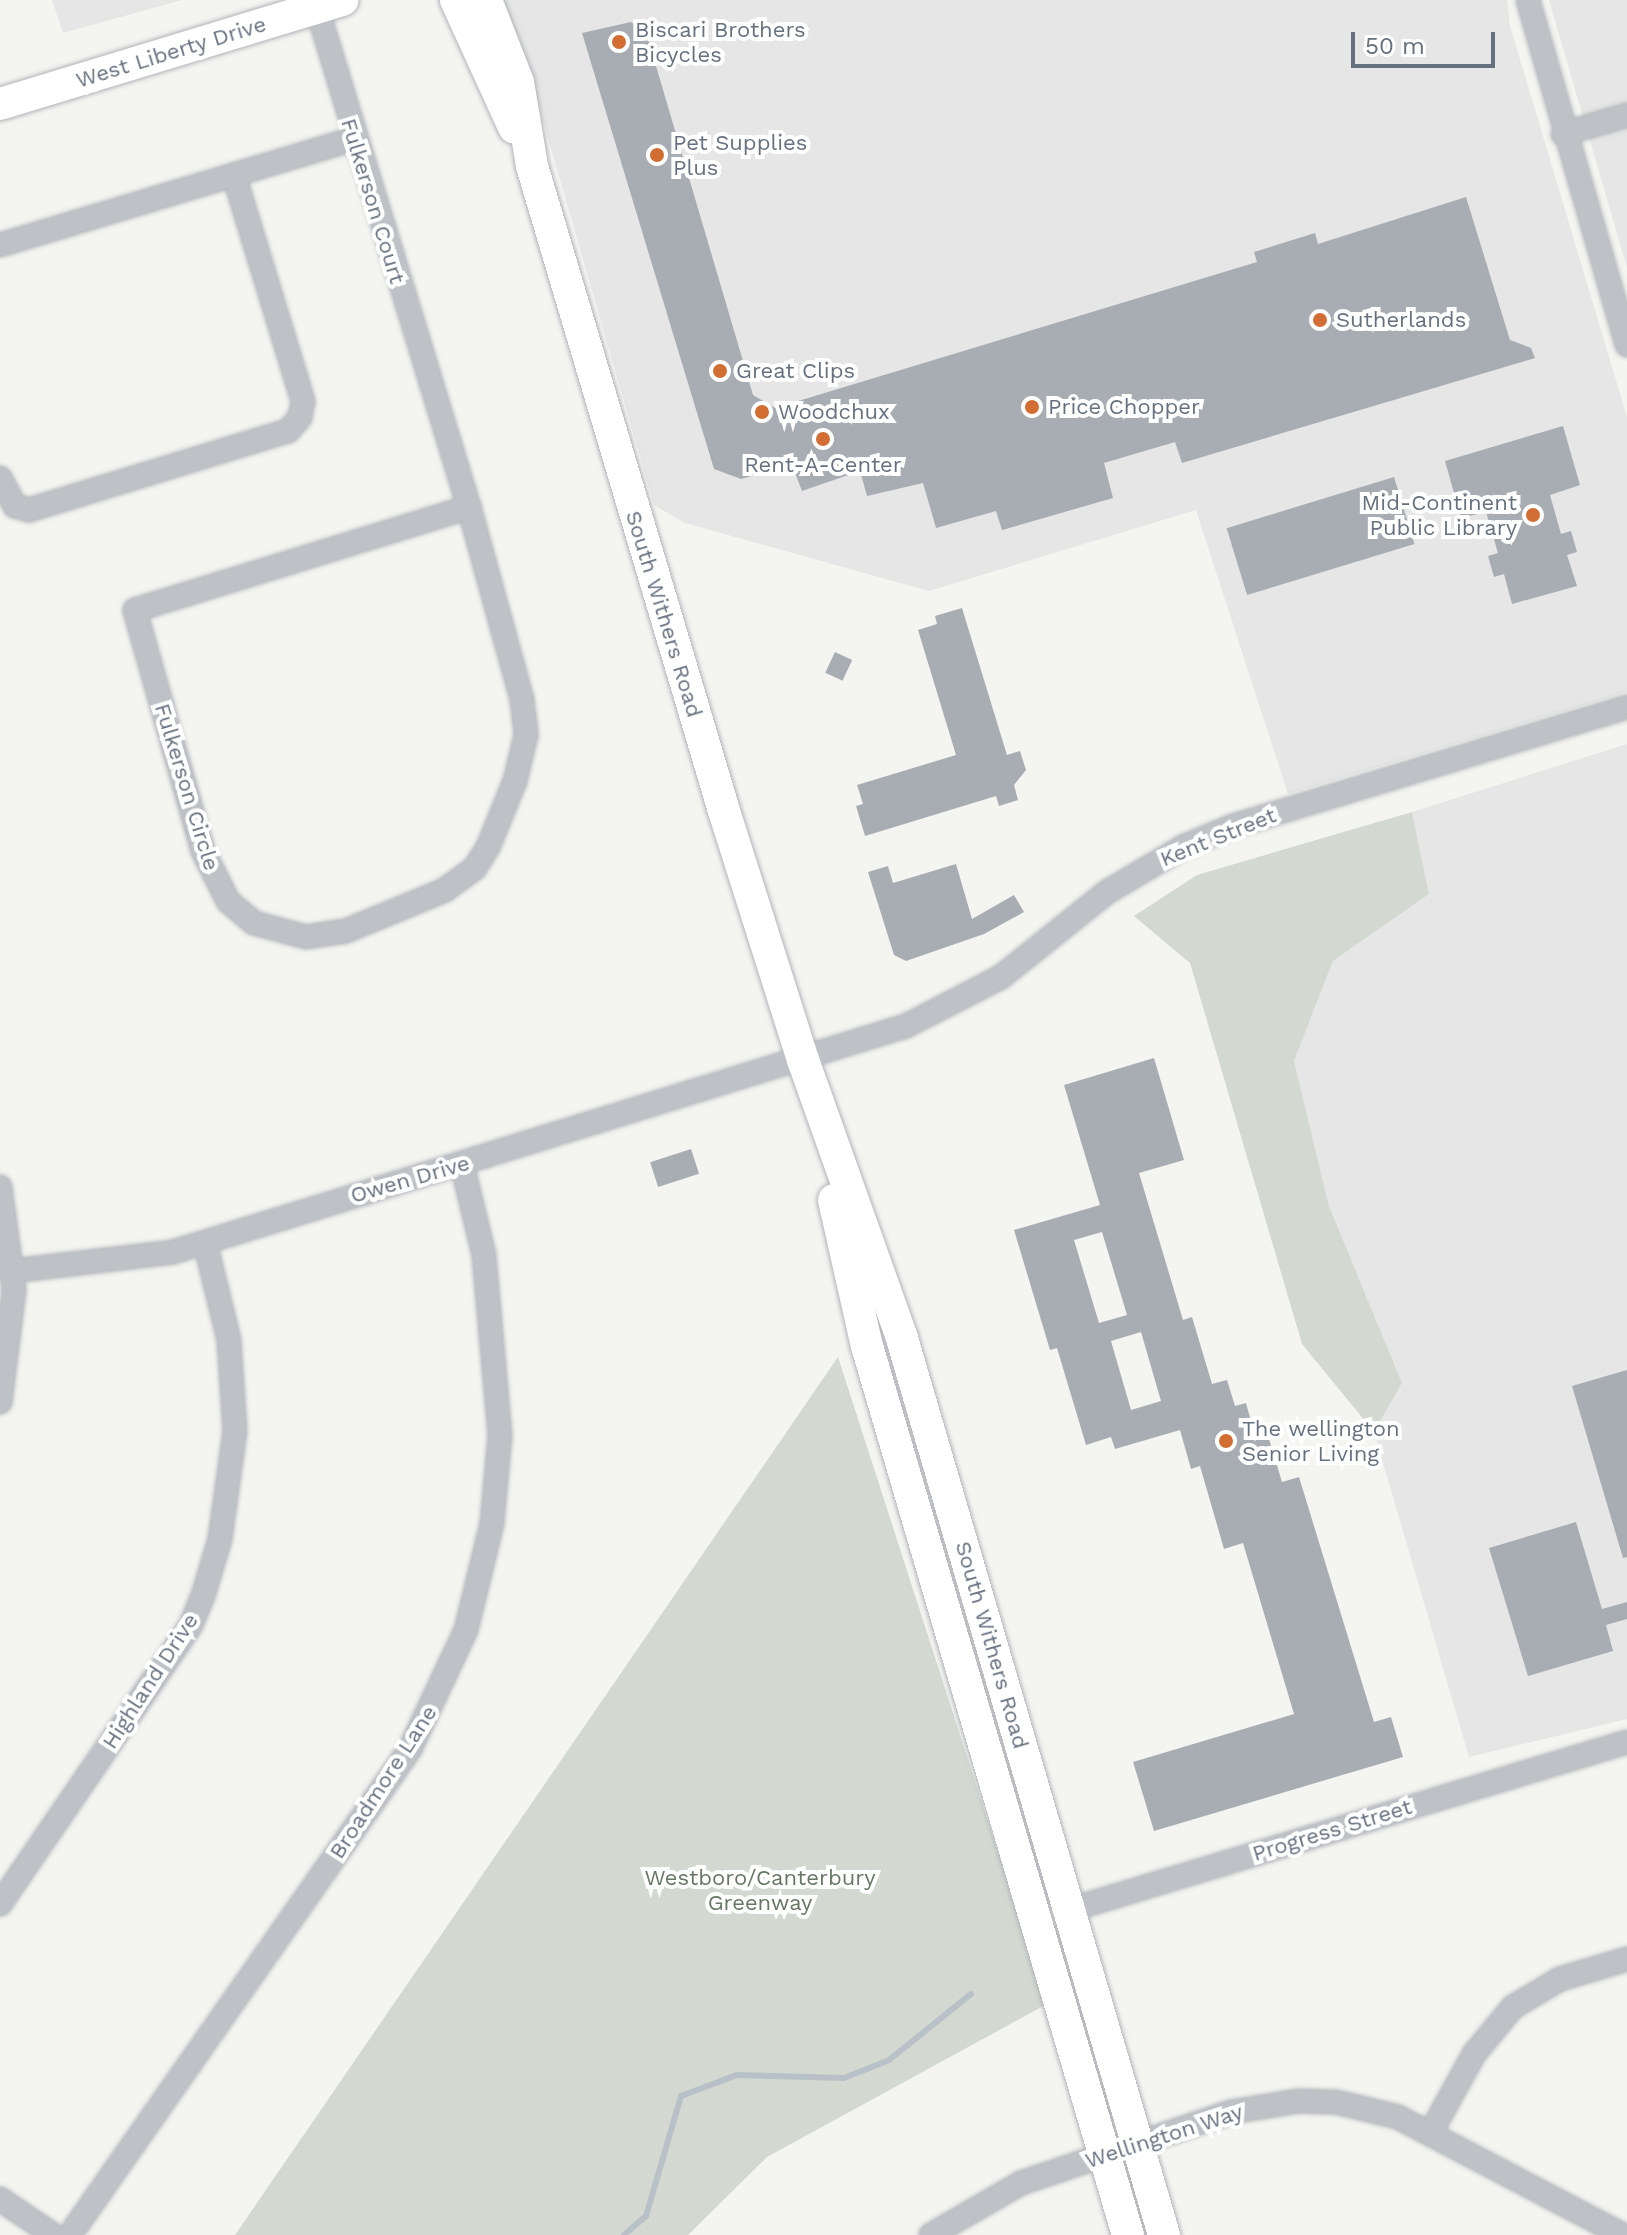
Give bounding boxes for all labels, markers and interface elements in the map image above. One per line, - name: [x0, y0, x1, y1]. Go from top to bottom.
- street label: West Liberty Drive: [72, 10, 270, 94]
- place label: Biscari Brothers Bicycles: [635, 16, 806, 68]
- scale bar: [1355, 16, 1499, 66]
- text: 50 m: [1365, 32, 1425, 60]
- marker: Biscari Brothers Bicycles: [610, 33, 628, 51]
- street label: Fulkerson Court: [335, 115, 411, 287]
- place label: Pet Supplies Plus: [673, 129, 807, 180]
- marker: Pet Supplies Plus: [648, 146, 666, 164]
- place label: Sutherlands: [1336, 307, 1466, 333]
- marker: Sutherlands: [1311, 311, 1329, 329]
- place label: Great Clips: [736, 358, 855, 384]
- marker: Great Clips: [711, 362, 729, 380]
- place label: Price Chopper: [1048, 394, 1200, 420]
- marker: Price Chopper: [1023, 398, 1041, 416]
- place label: Woodchux: [778, 399, 890, 425]
- marker: Woodchux: [753, 403, 771, 421]
- marker: Rent-A-Center: [814, 430, 832, 448]
- place label: Rent-A-Center: [744, 452, 902, 478]
- place label: Mid-Continent Public Library: [1362, 489, 1517, 540]
- marker: Mid-Continent Public Library: [1524, 506, 1542, 524]
- street label: South Withers Road: [620, 507, 708, 721]
- street label: Fulkerson Circle: [149, 700, 225, 874]
- street label: Kent Street: [1156, 802, 1280, 872]
- street label: Owen Drive: [347, 1149, 473, 1209]
- place label: The wellington Senior Living: [1242, 1415, 1400, 1466]
- marker: The wellington Senior Living: [1217, 1432, 1235, 1450]
- street label: South Withers Road: [950, 1538, 1034, 1752]
- street label: Highland Drive: [96, 1608, 204, 1754]
- street label: Broadmore Lane: [324, 1700, 442, 1864]
- street label: Progress Street: [1249, 1793, 1415, 1867]
- park label: Westboro/Canterbury Greenway: [644, 1864, 876, 1916]
- street label: Wellington Way: [1082, 2098, 1246, 2174]

